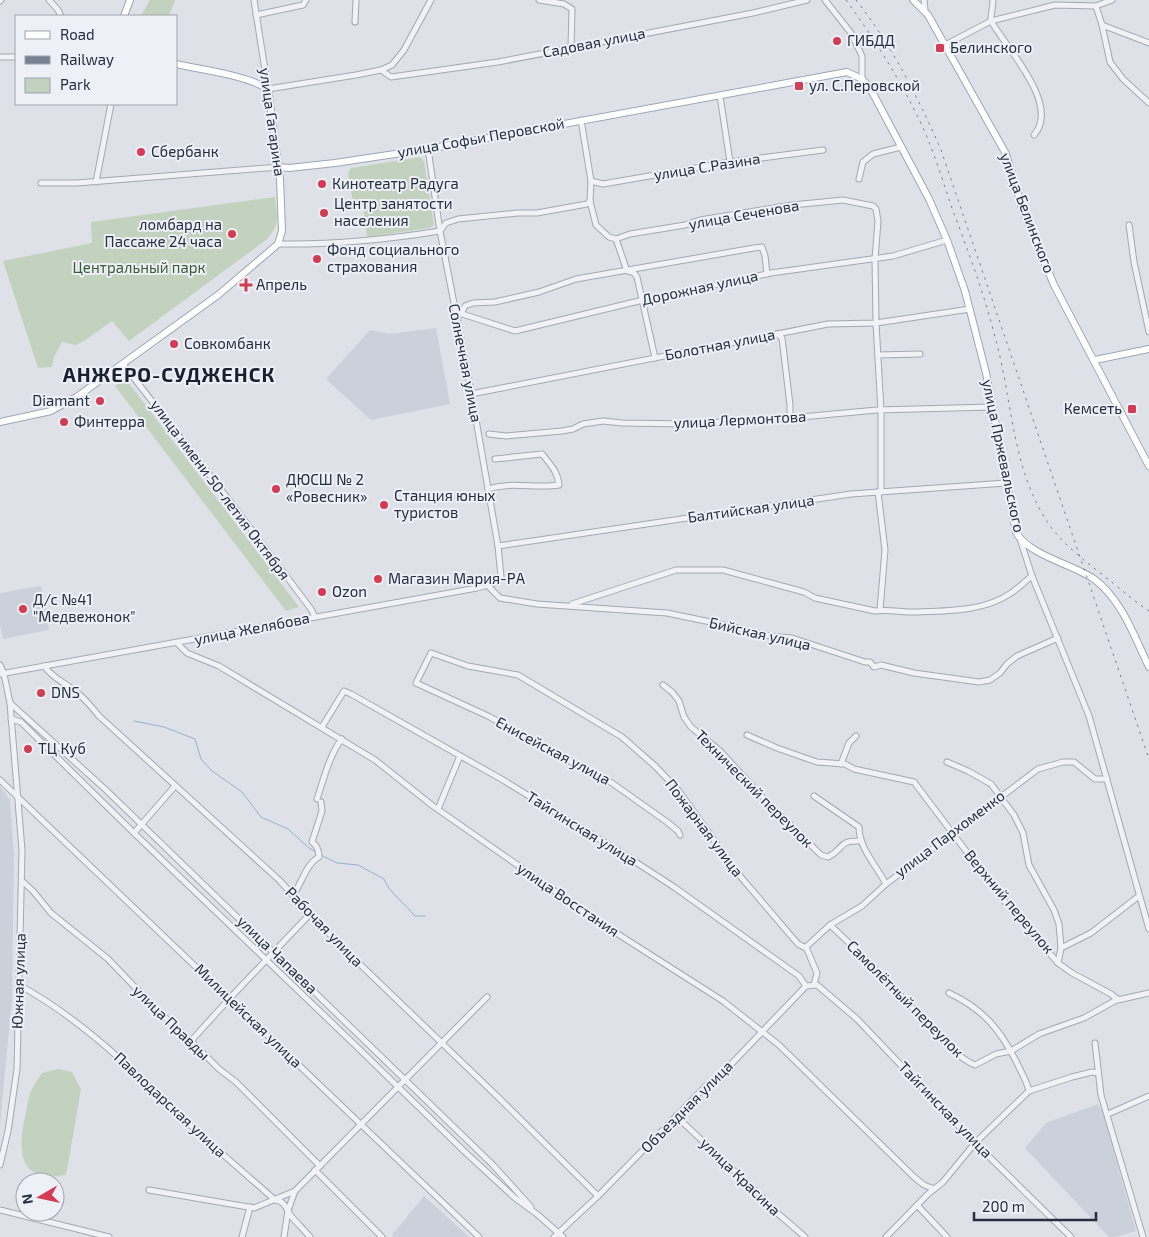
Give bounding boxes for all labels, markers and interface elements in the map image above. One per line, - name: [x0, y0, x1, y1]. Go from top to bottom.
- legend: [15, 15, 178, 105]
- street label: Садовая улица: [541, 23, 647, 62]
- text: Road: [60, 25, 95, 43]
- place label: ГИБДД: [847, 31, 895, 49]
- marker: ГИБДД: [831, 35, 843, 47]
- place label: Белинского: [950, 38, 1032, 56]
- marker: Белинского: [934, 42, 946, 54]
- text: Railway: [60, 50, 114, 68]
- street label: улица Гагарина: [255, 66, 290, 177]
- text: Park: [60, 75, 91, 93]
- place label: ул. С.Перовской: [809, 76, 920, 95]
- marker: ул. С.Перовской: [793, 80, 805, 92]
- street label: улица Софьи Перовской: [396, 113, 566, 162]
- place label: Сбербанк: [151, 142, 219, 160]
- marker: Сбербанк: [135, 146, 147, 158]
- street label: улица С.Разина: [652, 149, 762, 184]
- street label: улица Белинского: [996, 150, 1059, 276]
- place label: Кинотеатр Радуга: [332, 174, 459, 193]
- marker: Кинотеатр Радуга: [316, 178, 328, 190]
- place label: Центр занятости населения: [334, 194, 453, 229]
- street label: улица Сеченова: [687, 195, 801, 234]
- marker: Центр занятости населения: [318, 207, 330, 219]
- place label: ломбард на Пассаже 24 часа: [105, 215, 222, 250]
- marker: ломбард на Пассаже 24 часа: [226, 228, 238, 240]
- place label: Фонд социального страхования: [327, 240, 459, 275]
- marker: Фонд социального страхования: [311, 253, 323, 265]
- park label: Центральный парк: [72, 258, 206, 276]
- street label: Дорожная улица: [640, 266, 760, 309]
- place label: Апрель: [256, 275, 307, 293]
- marker: Апрель: [240, 279, 252, 291]
- street label: Солнечная улица: [445, 302, 486, 424]
- street label: Болотная улица: [663, 324, 777, 365]
- place label: Совкомбанк: [184, 334, 271, 352]
- marker: Совкомбанк: [168, 338, 180, 350]
- district label: АНЖЕРО-СУДЖЕНСК: [63, 362, 275, 386]
- street label: улица Пржевальского: [978, 378, 1029, 534]
- place label: Diamant: [32, 391, 90, 409]
- marker: Diamant: [94, 395, 106, 407]
- street label: улица имени 50-летия Октября: [146, 396, 294, 584]
- place label: Кемсеть: [1064, 399, 1122, 417]
- marker: Кемсеть: [1126, 403, 1138, 415]
- street label: улица Лермонтова: [673, 407, 807, 432]
- place label: Финтерра: [74, 412, 145, 430]
- marker: Финтерра: [58, 416, 70, 428]
- place label: ДЮСШ № 2 «Ровесник»: [286, 470, 367, 505]
- marker: ДЮСШ № 2 «Ровесник»: [270, 483, 282, 495]
- place label: Станция юных туристов: [394, 486, 496, 522]
- street label: Балтийская улица: [686, 490, 816, 527]
- marker: Станция юных туристов: [378, 499, 390, 511]
- place label: Магазин Мария-РА: [388, 569, 526, 587]
- marker: Магазин Мария-РА: [372, 573, 384, 585]
- place label: Ozon: [332, 582, 367, 600]
- marker: Ozon: [316, 586, 328, 598]
- place label: Д/с №41 "Медвежонок": [33, 590, 136, 625]
- marker: Д/с №41 "Медвежонок": [17, 603, 29, 615]
- street label: улица Желябова: [193, 608, 311, 649]
- street label: Бийская улица: [707, 613, 813, 654]
- place label: DNS: [51, 683, 80, 701]
- marker: DNS: [35, 687, 47, 699]
- street label: Енисейская улица: [493, 712, 614, 789]
- street label: Технический переулок: [691, 726, 817, 852]
- place label: ТЦ Куб: [38, 739, 86, 758]
- marker: ТЦ Куб: [22, 743, 34, 755]
- street label: Пожарная улица: [661, 775, 747, 880]
- street label: улица Пархоменко: [891, 786, 1009, 881]
- street label: Тайгинская улица: [523, 787, 641, 870]
- street label: Верхний переулок: [960, 846, 1058, 958]
- street label: улица Восстания: [514, 858, 623, 941]
- street label: Рабочая улица: [281, 883, 367, 971]
- street label: улица Чапаева: [233, 912, 322, 998]
- street label: Южная улица: [7, 933, 30, 1029]
- street label: Самолётный переулок: [843, 936, 968, 1061]
- street label: Милицейская улица: [191, 959, 306, 1072]
- street label: улица Правды: [129, 981, 214, 1064]
- street label: Павлодарская улица: [110, 1048, 230, 1161]
- street label: Объездная улица: [637, 1057, 737, 1157]
- street label: Тайгинская улица: [894, 1057, 996, 1162]
- street label: улица Красина: [696, 1134, 785, 1220]
- north arrow: [15, 1172, 65, 1222]
- scale bar: [974, 1190, 1096, 1222]
- text: N: [17, 1193, 36, 1205]
- text: 200 m: [982, 1197, 1025, 1215]

